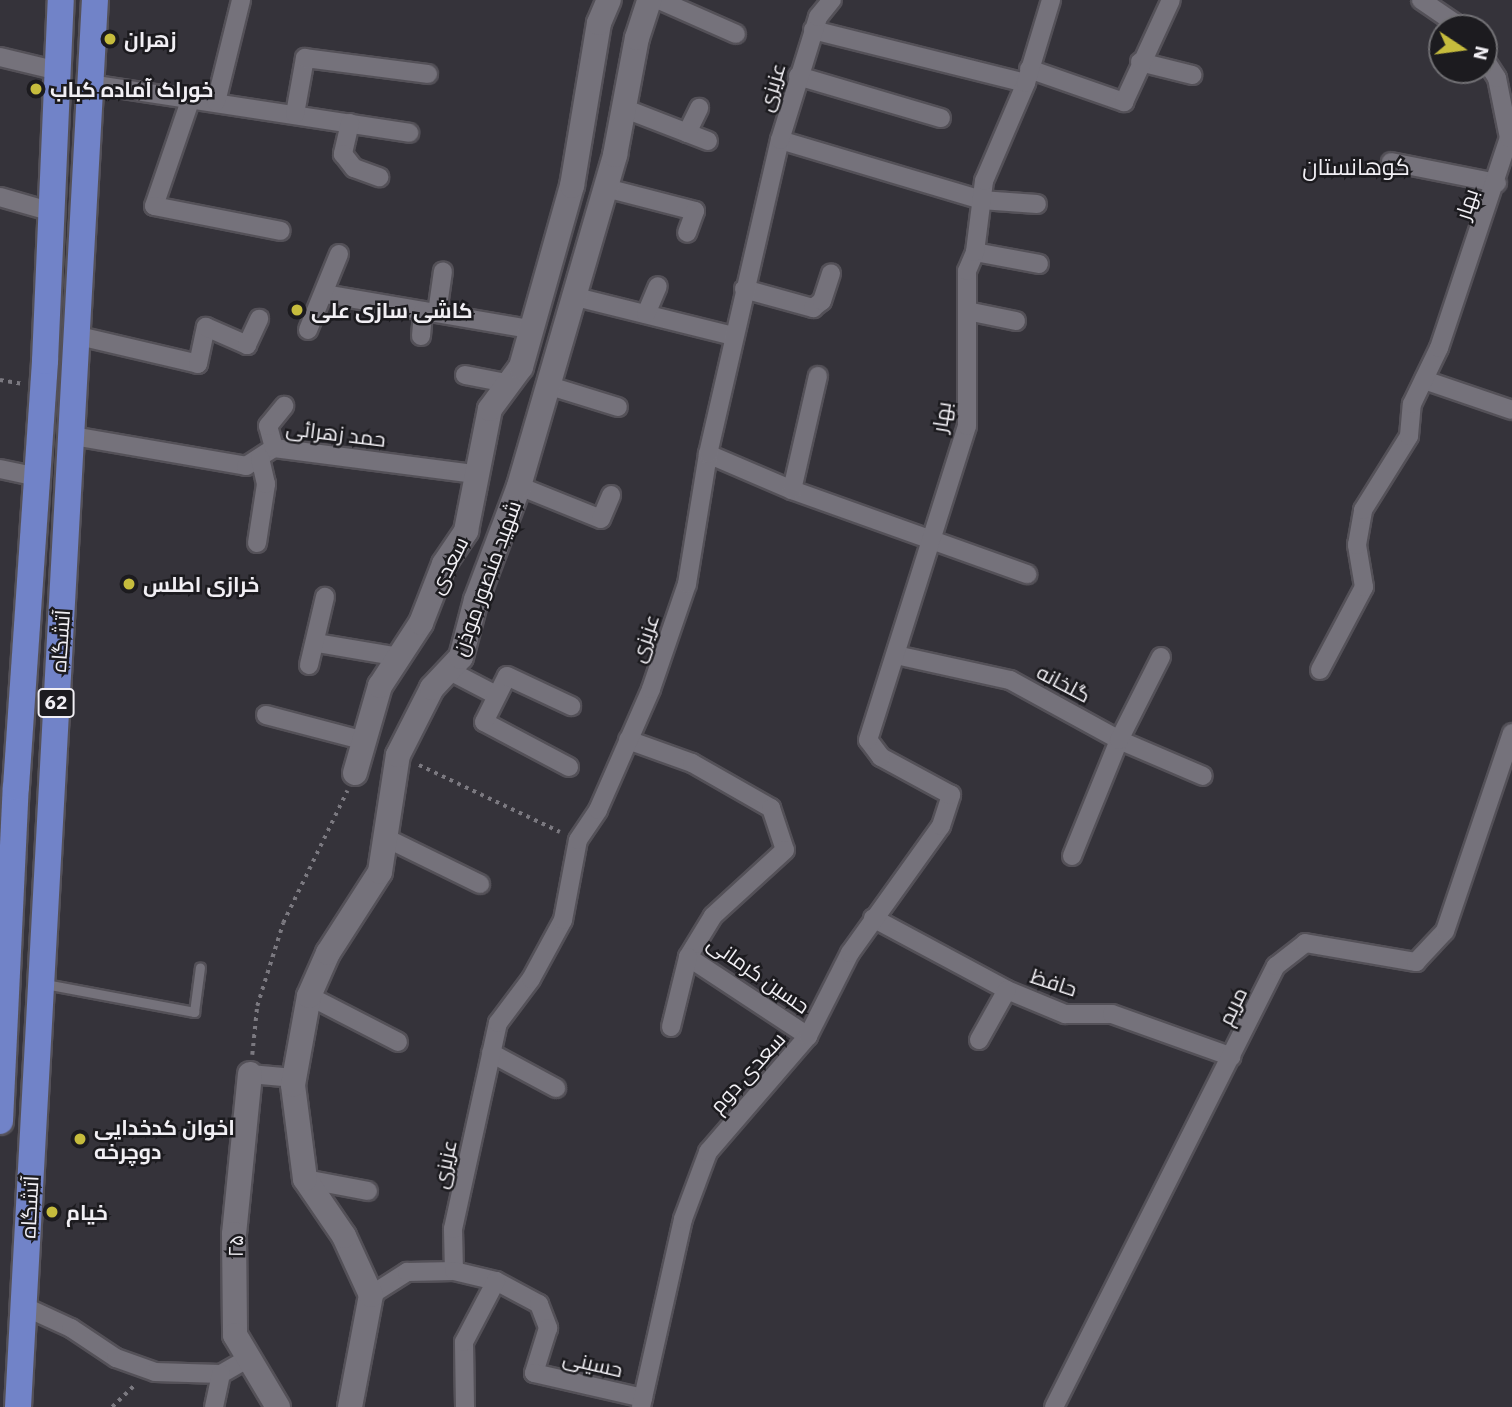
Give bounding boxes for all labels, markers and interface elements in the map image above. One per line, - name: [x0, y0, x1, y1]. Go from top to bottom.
- north arrow: [1428, 14, 1498, 84]
- place label: زهران: [124, 26, 176, 52]
- marker: زهران: [102, 31, 118, 47]
- text: N: [1468, 44, 1495, 63]
- street label: عزیزی: [752, 60, 790, 114]
- place label: خوراک آماده کباب: [50, 76, 213, 102]
- marker: خوراک آماده کباب: [28, 81, 44, 97]
- district label: کوهانستان: [1302, 152, 1410, 180]
- street label: بهار: [1449, 185, 1483, 223]
- place label: کاشی سازی علی: [311, 297, 473, 323]
- marker: کاشی سازی علی: [289, 302, 305, 318]
- street label: بهار: [926, 400, 956, 434]
- street label: حمد زهرائی: [285, 414, 387, 452]
- street label: شهید منصور موذن: [446, 497, 526, 659]
- street label: سعدی: [423, 532, 473, 598]
- place label: خرازی اطلس: [143, 571, 259, 597]
- marker: خرازی اطلس: [121, 576, 137, 592]
- street label: آتشگاه: [45, 609, 75, 673]
- street label: عزیزی: [624, 611, 664, 665]
- street label: گلخانه: [1033, 658, 1095, 708]
- road number: 62: [37, 688, 75, 718]
- street label: حسین کرمانی: [703, 930, 815, 1018]
- street label: حافظ: [1028, 963, 1080, 1001]
- street label: مریم: [1212, 983, 1252, 1029]
- street label: سعدی دوم: [704, 1026, 790, 1118]
- place label: اخوان کدخدایی دوچرخه: [94, 1114, 235, 1164]
- marker: اخوان کدخدایی دوچرخه: [72, 1131, 88, 1147]
- street label: عزیزی: [427, 1137, 461, 1191]
- street label: آتشگاه: [15, 1175, 43, 1239]
- place label: خیام: [66, 1199, 108, 1225]
- marker: خیام: [44, 1204, 60, 1220]
- street label: ۲۵: [222, 1235, 248, 1257]
- street label: حسینی: [561, 1344, 625, 1382]

